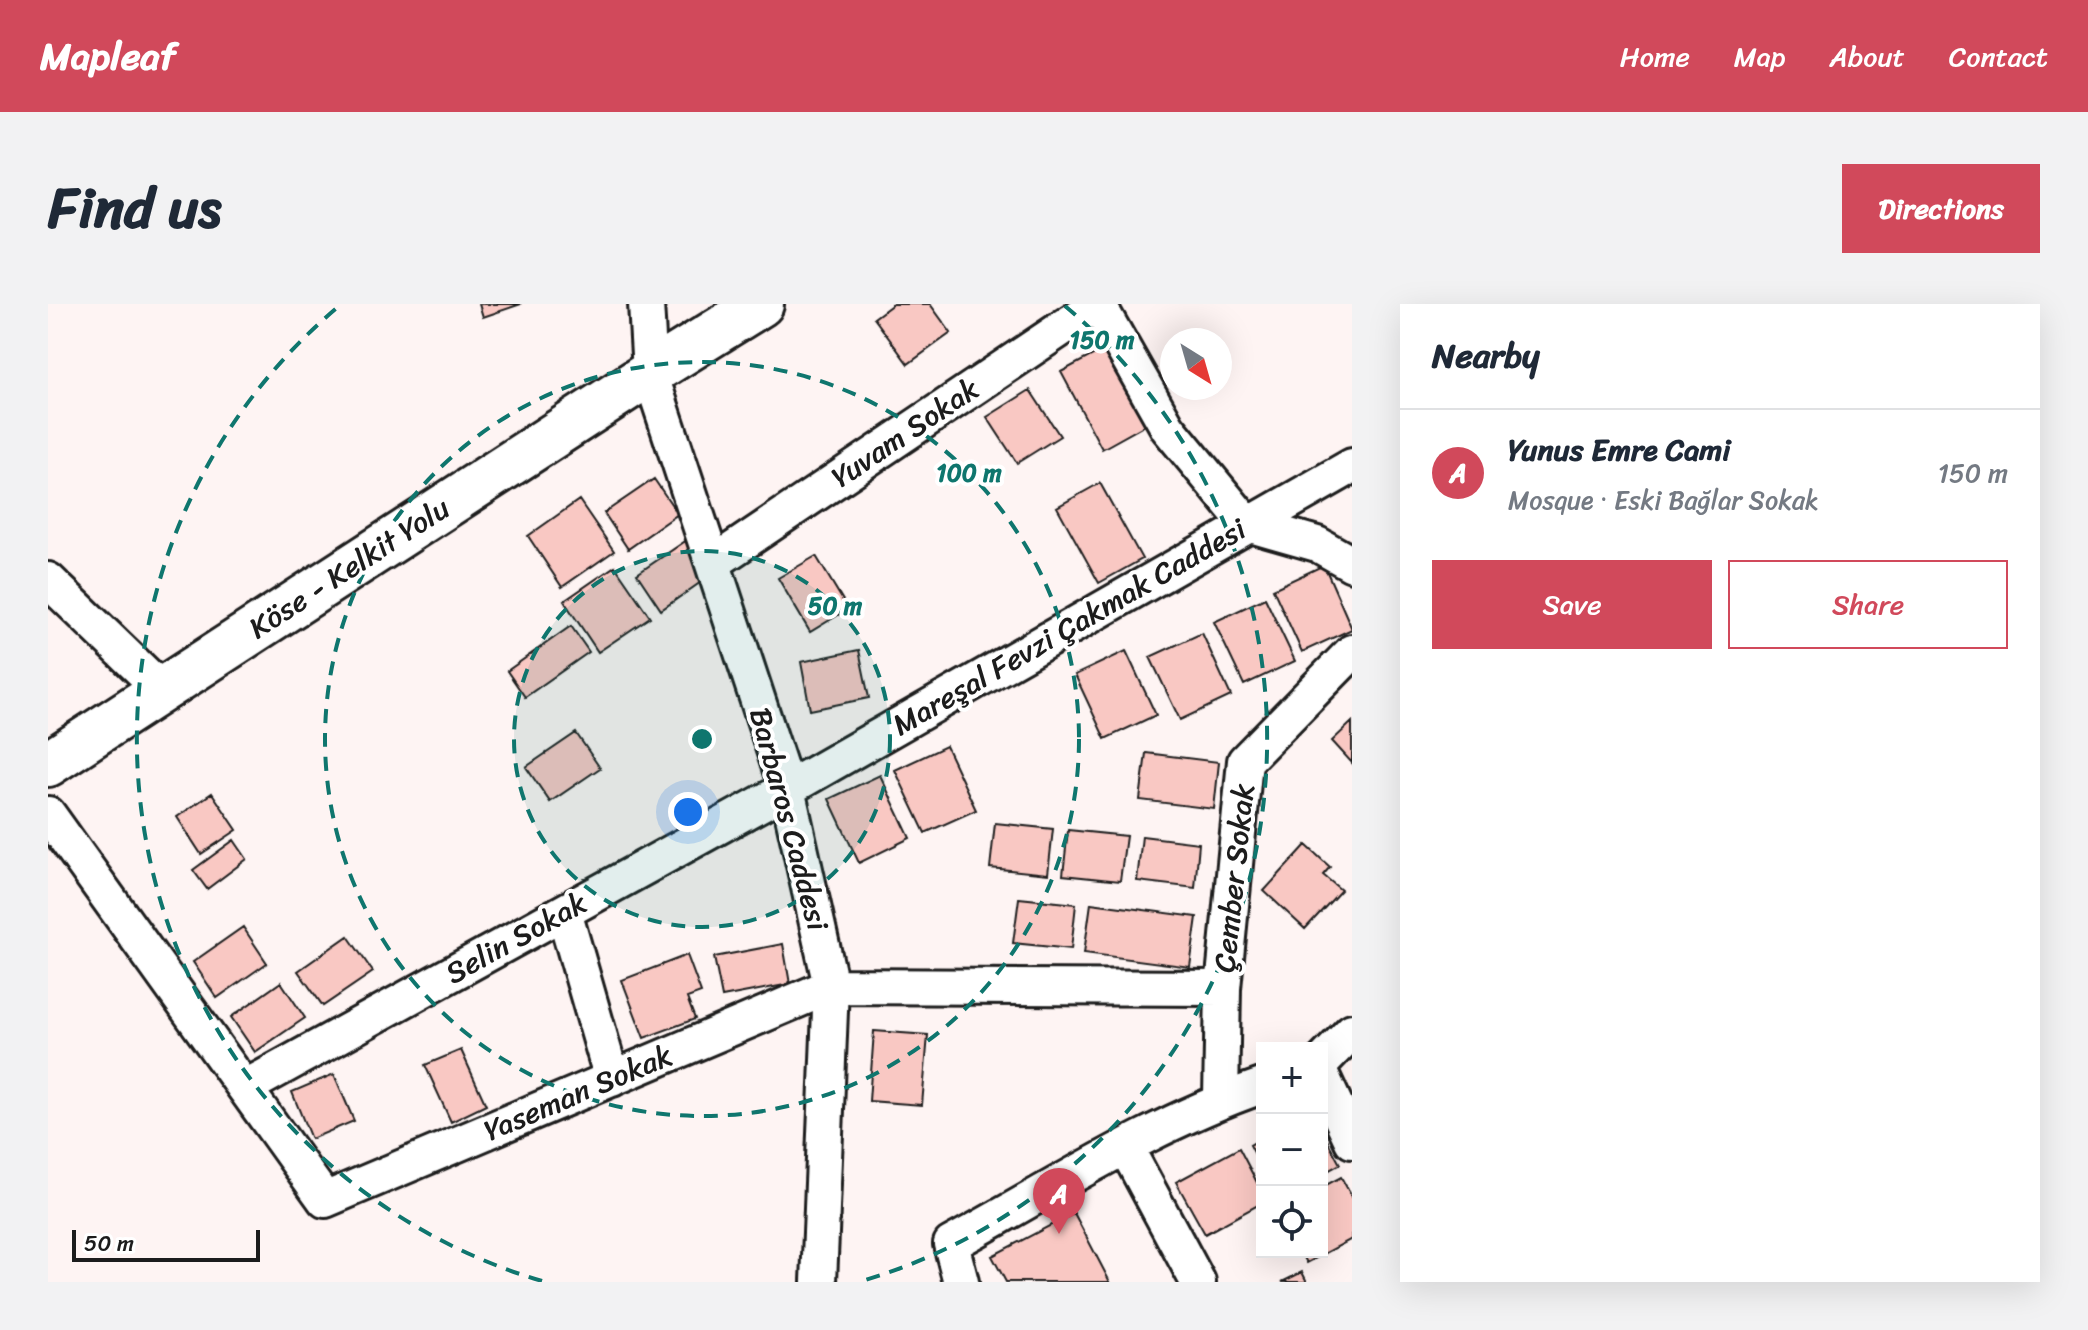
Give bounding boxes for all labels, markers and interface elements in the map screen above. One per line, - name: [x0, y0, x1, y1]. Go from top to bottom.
- text: Mapleaf: [40, 23, 176, 90]
- text: Home: [1620, 32, 1690, 81]
- text: Map: [1734, 32, 1785, 81]
- text: About: [1829, 32, 1905, 81]
- text: Contact: [1949, 32, 2048, 81]
- text: Find us: [48, 159, 221, 258]
- button: Directions: [1842, 164, 2040, 253]
- text: 150 m: [1070, 319, 1135, 361]
- text: Nearby: [1432, 326, 1540, 386]
- north arrow: [1160, 328, 1232, 400]
- street label: Yuvam Sokak: [819, 363, 991, 503]
- text: Yunus Emre Cami: [1508, 423, 1731, 477]
- text: A: [1449, 450, 1467, 496]
- text: 150 m: [1938, 450, 2008, 496]
- text: 100 m: [936, 452, 1002, 494]
- text: Mosque · Eski Bağlar Sokak: [1508, 477, 1819, 523]
- street label: Köse - Kelkit Yolu: [237, 482, 461, 654]
- street label: Mareşal Fevzi Çakmak Caddesi: [881, 502, 1258, 751]
- button: Save: [1432, 560, 1712, 649]
- button: Share: [1728, 560, 2008, 649]
- text: 50 m: [808, 585, 863, 627]
- street label: Barbaros Caddesi: [733, 701, 845, 937]
- centre of rings: [688, 725, 716, 753]
- street label: Çember Sokak: [1197, 781, 1271, 975]
- your location: [668, 792, 708, 832]
- street label: Selin Sokak: [435, 876, 598, 999]
- street label: Yaseman Sokak: [475, 1029, 681, 1157]
- map controls: [1256, 1042, 1328, 1258]
- button: +: [1256, 1042, 1328, 1114]
- button: −: [1256, 1114, 1328, 1186]
- pin: A: [1033, 1168, 1085, 1234]
- button: locate: [1256, 1186, 1328, 1258]
- text: 50 m: [84, 1224, 134, 1263]
- scale bar: [72, 1226, 260, 1262]

